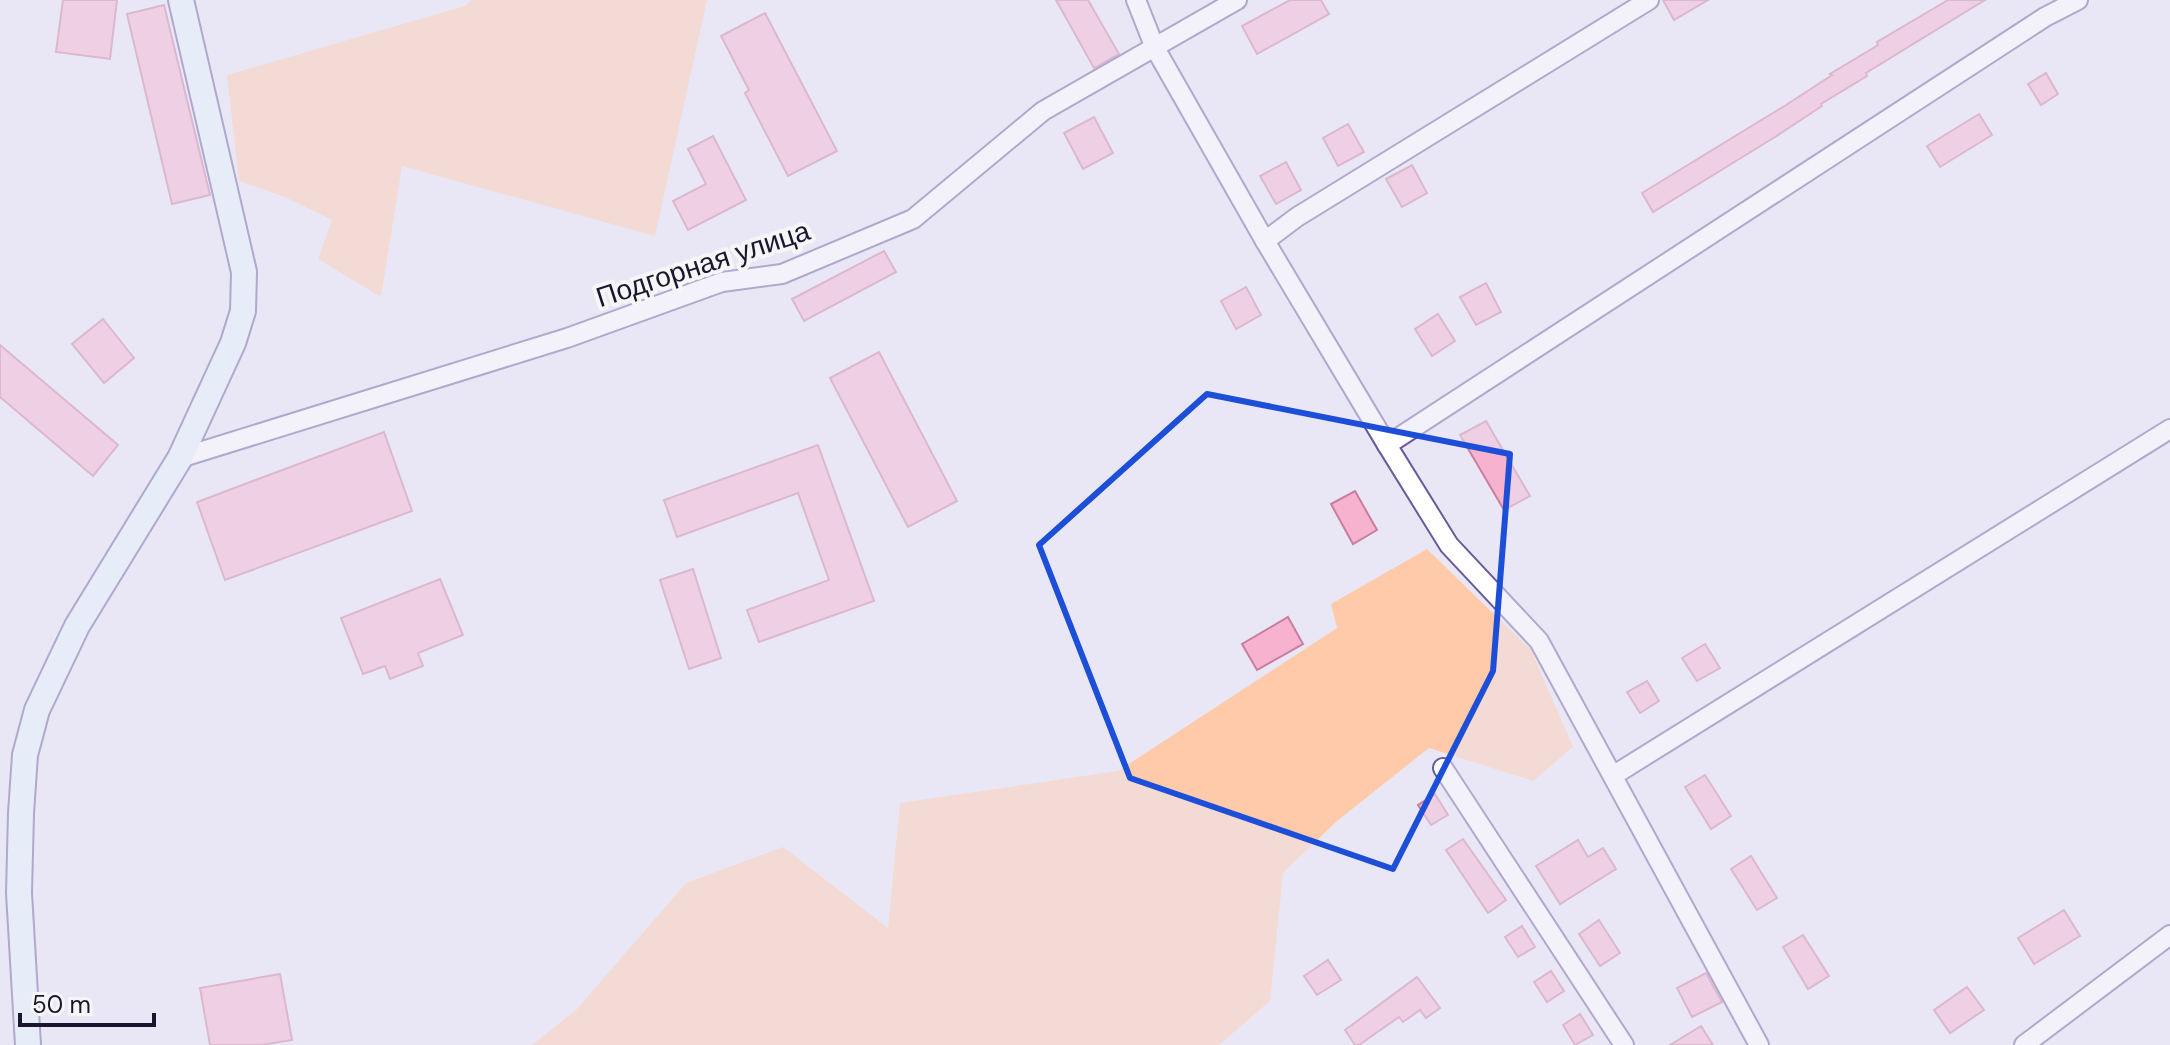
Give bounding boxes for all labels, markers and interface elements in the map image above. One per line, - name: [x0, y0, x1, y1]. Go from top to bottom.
- street label: Подгорная улица: [591, 212, 815, 316]
- scale bar: [20, 977, 154, 1027]
- text: 50 m: [32, 989, 91, 1020]

